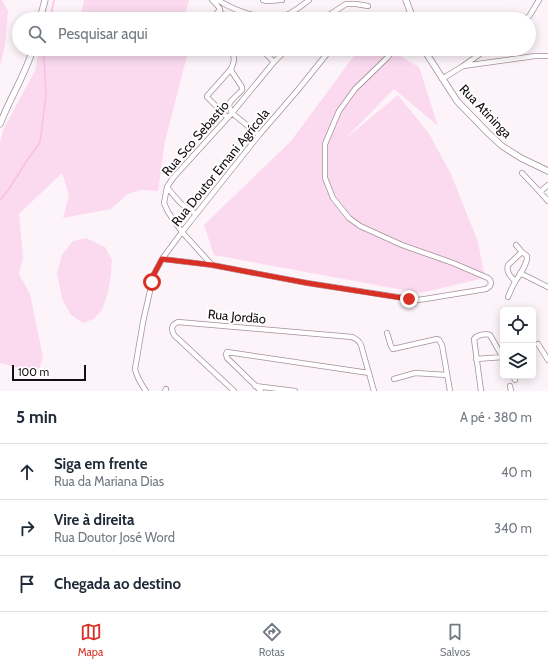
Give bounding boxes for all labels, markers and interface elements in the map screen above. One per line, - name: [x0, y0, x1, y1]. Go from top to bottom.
- search box: [12, 12, 536, 56]
- icon: search: [26, 23, 48, 45]
- text: Pesquisar aqui: [58, 25, 148, 43]
- street label: Rua Atininga: [456, 81, 516, 142]
- street label: Rua Sco Sebastio: [158, 97, 232, 179]
- street label: Rua Doutor Ernani Agrícola: [168, 104, 273, 229]
- route start: [143, 273, 161, 291]
- route end: [400, 290, 418, 308]
- street label: Rua Jordão: [207, 305, 267, 327]
- map controls: [500, 307, 536, 379]
- button: locate: [500, 307, 536, 343]
- button: layers: [500, 343, 536, 379]
- scale bar: [12, 363, 86, 382]
- text: 100 m: [18, 365, 49, 379]
- text: 5 min: [16, 407, 57, 427]
- text: A pé · 380 m: [460, 409, 532, 425]
- text: Siga em frente: [54, 455, 147, 473]
- icon: ahead: [16, 461, 38, 483]
- text: 40 m: [501, 464, 532, 480]
- text: Rua da Mariana Dias: [54, 473, 164, 489]
- text: Vire à direita: [54, 511, 135, 529]
- icon: right: [16, 517, 38, 539]
- text: 340 m: [494, 520, 532, 536]
- text: Rua Doutor José Word: [54, 529, 175, 545]
- icon: arrive: [16, 573, 38, 595]
- text: Chegada ao destino: [54, 575, 181, 593]
- tab: Mapa: [78, 621, 103, 659]
- tab: Rotas: [259, 621, 285, 659]
- tab: Salvos: [440, 621, 470, 659]

